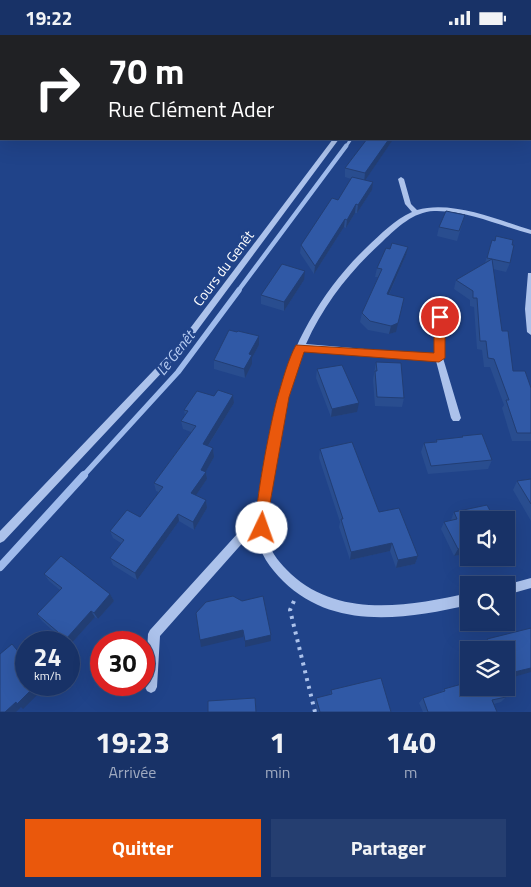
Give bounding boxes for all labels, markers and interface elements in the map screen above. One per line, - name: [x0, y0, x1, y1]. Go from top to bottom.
- text: 19:22: [25, 3, 72, 32]
- text: 70 m: [108, 44, 184, 98]
- icon: right: [25, 55, 90, 120]
- text: Rue Clément Ader: [108, 92, 274, 126]
- street label: Cours du Genêt: [188, 226, 258, 310]
- pin: [419, 296, 461, 338]
- icon: arrive: [426, 303, 454, 331]
- water label: Le Genêt: [150, 324, 201, 380]
- position arrow: [235, 501, 287, 553]
- map controls: [460, 511, 515, 696]
- button: sound: [460, 511, 515, 566]
- button: search: [460, 576, 515, 631]
- speed limit sign: 30: [90, 631, 155, 696]
- text: 24: [33, 638, 62, 676]
- button: layers: [460, 641, 515, 696]
- text: km/h: [34, 666, 61, 685]
- text: 19:23: [95, 719, 170, 765]
- text: 1: [269, 719, 286, 765]
- text: 140: [386, 719, 436, 765]
- text: Arrivée: [109, 760, 156, 784]
- text: min: [265, 760, 290, 784]
- text: m: [404, 760, 417, 784]
- button: Quitter: [25, 819, 261, 877]
- button: Partager: [271, 819, 506, 877]

